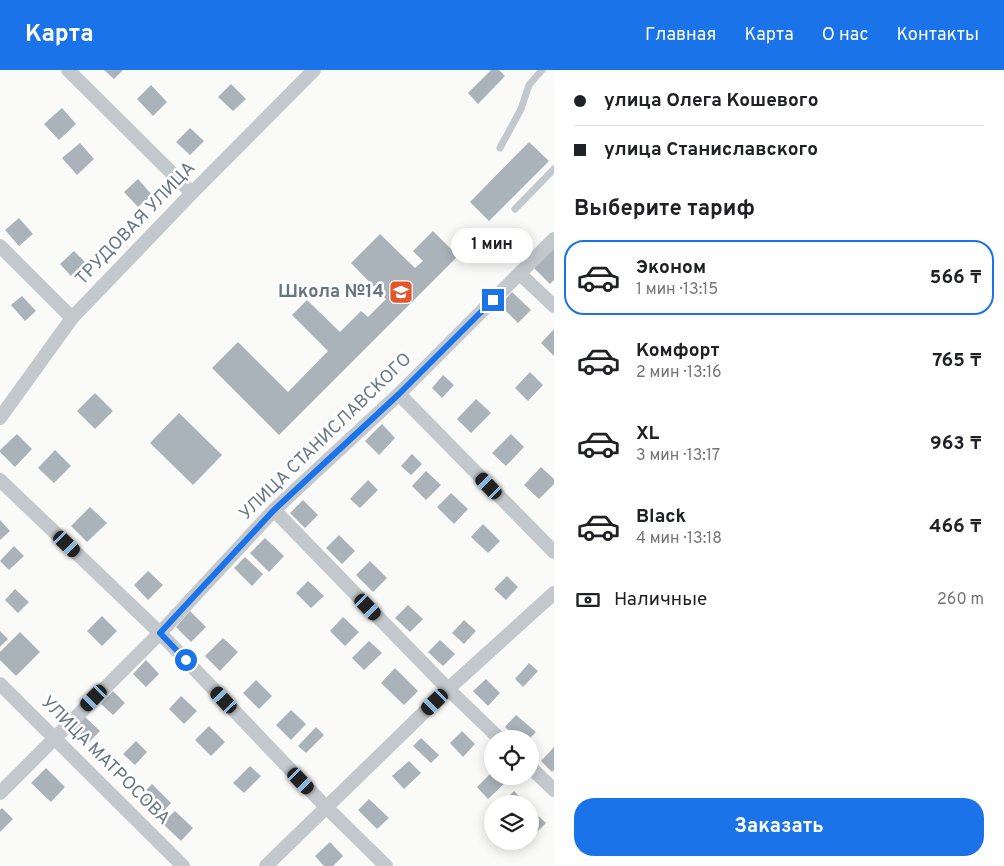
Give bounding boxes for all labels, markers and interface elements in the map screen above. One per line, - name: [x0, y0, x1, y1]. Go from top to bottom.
- text: Карта: [25, 20, 94, 50]
- text: Главная: [645, 24, 716, 47]
- text: Карта: [744, 24, 794, 47]
- text: О нас: [822, 24, 868, 47]
- text: Контакты: [896, 24, 979, 47]
- text: улица Олега Кошевого: [604, 89, 818, 113]
- text: улица Станиславского: [604, 138, 818, 162]
- street label: ТРУДОВАЯ УЛИЦА: [71, 157, 201, 291]
- text: Выберите тариф: [574, 196, 755, 223]
- callout: 1 мин: [452, 228, 534, 262]
- text: 1 мин: [471, 235, 513, 255]
- icon: car: [576, 255, 621, 300]
- text: Эконом: [636, 256, 706, 280]
- text: 566 ₸: [930, 266, 982, 290]
- school or university icon: Школа №14: [388, 279, 414, 305]
- text: 1 мин · 13:15: [636, 280, 718, 300]
- place label: Школа №14: [278, 281, 384, 304]
- route end: [482, 289, 504, 311]
- icon: car: [576, 338, 621, 383]
- text: Комфорт: [636, 339, 719, 363]
- street label: УЛИЦА СТАНИСЛАВСКОГО: [235, 348, 417, 526]
- text: 765 ₸: [932, 349, 982, 373]
- text: 2 мин · 13:16: [636, 363, 722, 383]
- icon: car: [576, 421, 621, 466]
- text: XL: [636, 422, 659, 446]
- text: 963 ₸: [930, 432, 982, 456]
- text: 3 мин · 13:17: [636, 446, 720, 466]
- car: [473, 470, 504, 502]
- icon: car: [576, 504, 621, 549]
- text: Black: [636, 505, 686, 529]
- text: 466 ₸: [929, 515, 982, 539]
- car: [50, 528, 83, 560]
- text: 4 мин · 13:18: [636, 529, 722, 549]
- icon: cash: [574, 586, 602, 614]
- text: Наличные: [614, 588, 707, 612]
- text: 260 m: [937, 590, 984, 610]
- car: [352, 591, 383, 623]
- route start: [175, 649, 197, 671]
- car: [78, 682, 109, 714]
- car: [208, 684, 239, 716]
- car: [418, 686, 451, 718]
- street label: УЛИЦА МАТРОСОВА: [36, 692, 174, 830]
- map controls: [484, 730, 539, 850]
- button: locate: [484, 730, 539, 785]
- car: [285, 765, 316, 797]
- button: layers: [484, 795, 539, 850]
- button: Заказать: [574, 798, 984, 856]

